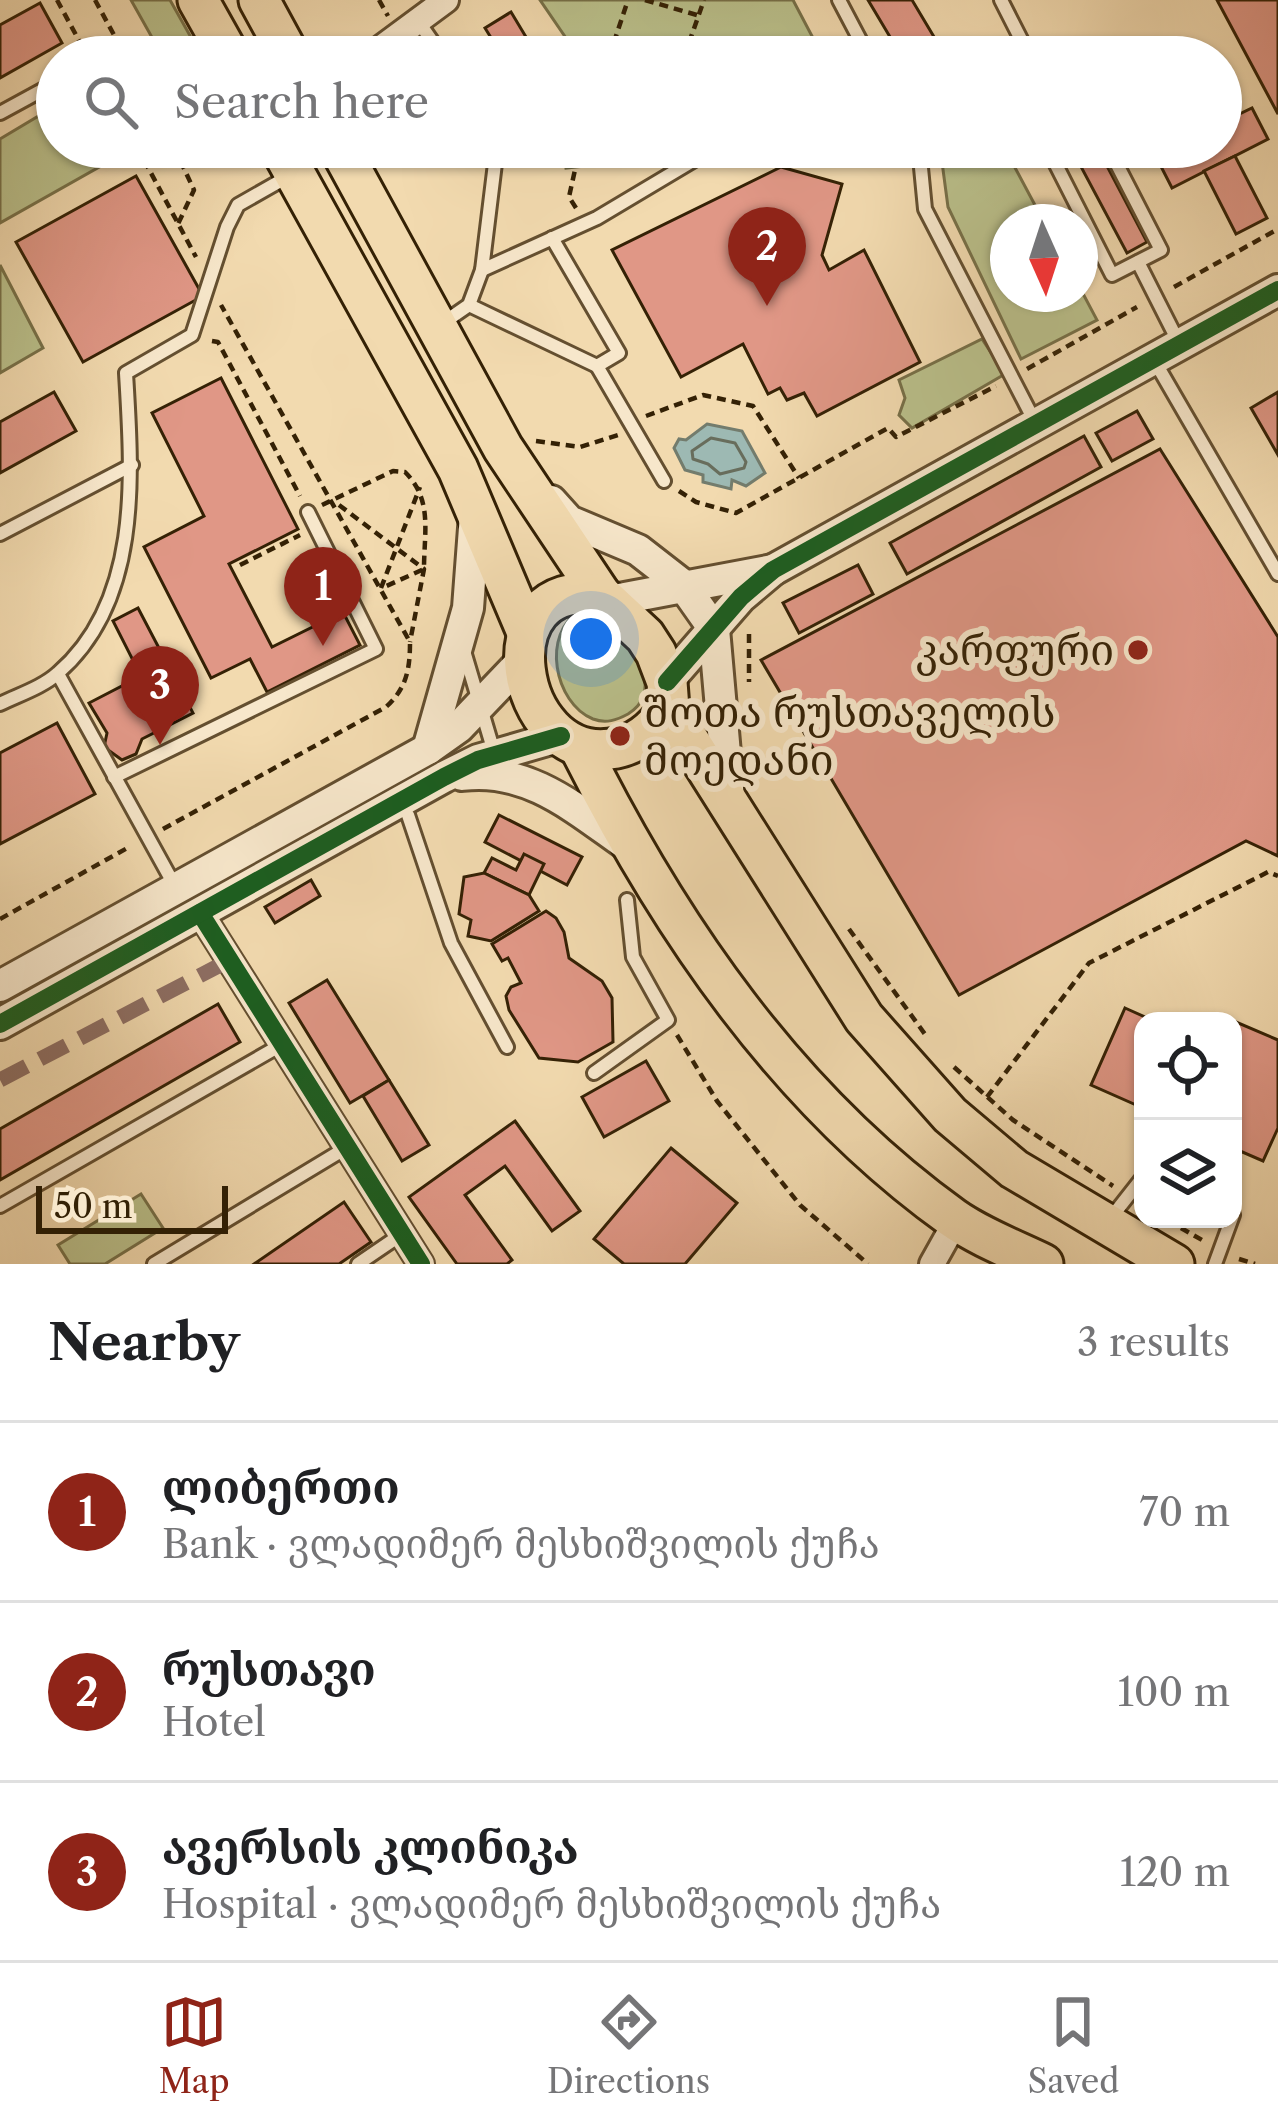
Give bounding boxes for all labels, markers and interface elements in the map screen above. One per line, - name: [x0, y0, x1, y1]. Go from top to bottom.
- search box: [36, 36, 1242, 168]
- icon: search: [78, 69, 144, 135]
- text: Search here: [174, 74, 429, 130]
- north arrow: [990, 204, 1098, 312]
- pin: 2: [728, 207, 806, 306]
- pin: 1: [284, 547, 362, 646]
- your location: [561, 609, 621, 669]
- place label: კარფური: [915, 624, 1114, 676]
- marker: კარფური: [1125, 637, 1151, 663]
- pin: 3: [121, 646, 199, 745]
- place label: შოთა რუსთაველის მოედანი: [644, 686, 1056, 786]
- marker: შოთა რუსთაველის მოედანი: [607, 723, 633, 749]
- map controls: [1134, 1012, 1242, 1228]
- button: locate: [1134, 1012, 1242, 1120]
- button: layers: [1134, 1120, 1242, 1228]
- scale bar: [36, 1180, 228, 1233]
- text: 50 m: [54, 1186, 132, 1227]
- text: Nearby: [48, 1311, 240, 1373]
- text: 3 results: [1077, 1318, 1230, 1366]
- text: ლიბერთი: [162, 1459, 399, 1515]
- text: 1: [78, 1488, 96, 1536]
- text: 70 m: [1139, 1488, 1230, 1536]
- text: Bank · ვლადიმერ მესხიშვილის ქუჩა: [162, 1520, 880, 1568]
- text: რუსთავი: [162, 1641, 376, 1697]
- text: 2: [75, 1668, 99, 1716]
- text: 100 m: [1117, 1668, 1230, 1716]
- text: Hotel: [162, 1698, 266, 1746]
- text: ავერსის კლინიკა: [162, 1819, 579, 1875]
- text: 3: [76, 1848, 98, 1896]
- text: 120 m: [1120, 1848, 1230, 1896]
- text: Hospital · ვლადიმერ მესხიშვილის ქუჩა: [162, 1880, 941, 1928]
- tab: Map: [159, 1989, 230, 2102]
- tab: Directions: [547, 1989, 710, 2102]
- tab: Saved: [1028, 1989, 1119, 2102]

